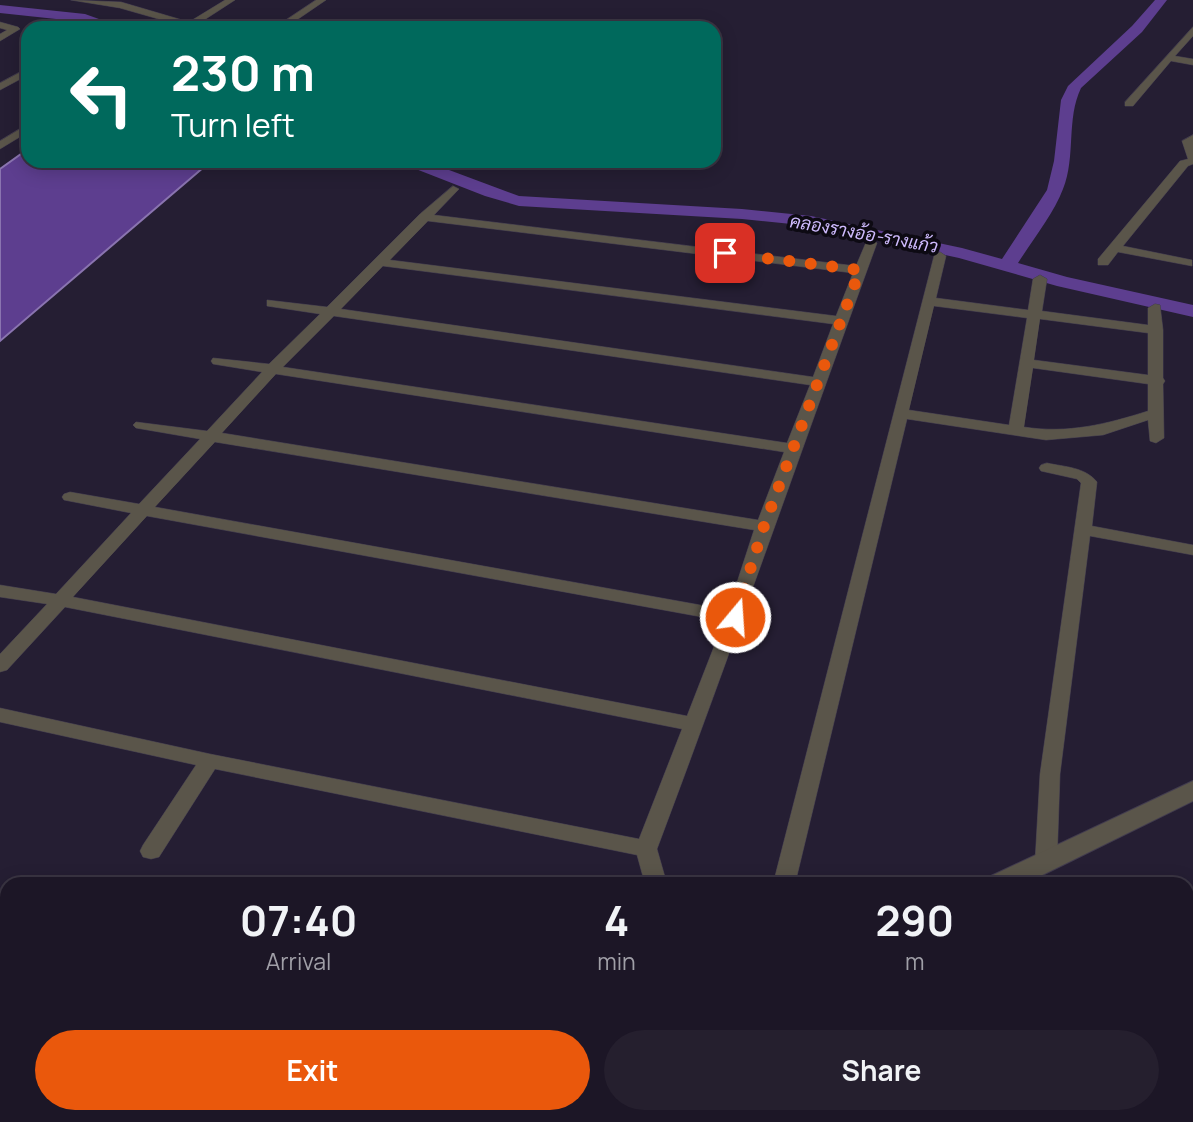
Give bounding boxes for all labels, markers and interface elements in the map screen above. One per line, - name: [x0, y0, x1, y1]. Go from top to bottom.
- text: 230 m: [171, 39, 315, 106]
- icon: left: [56, 49, 147, 140]
- text: Turn left: [171, 103, 295, 147]
- water label: คลองรางอ้อ-รางแก้ว: [788, 208, 940, 258]
- pin: [695, 223, 755, 283]
- icon: arrive: [706, 234, 744, 272]
- position arrow: [698, 580, 772, 654]
- text: 07:40: [240, 891, 357, 949]
- text: 4: [604, 891, 629, 949]
- text: 290: [875, 891, 954, 949]
- text: Arrival: [266, 945, 331, 977]
- text: min: [597, 945, 636, 977]
- text: m: [905, 945, 925, 977]
- button: Exit: [35, 1030, 590, 1110]
- button: Share: [604, 1030, 1159, 1110]

